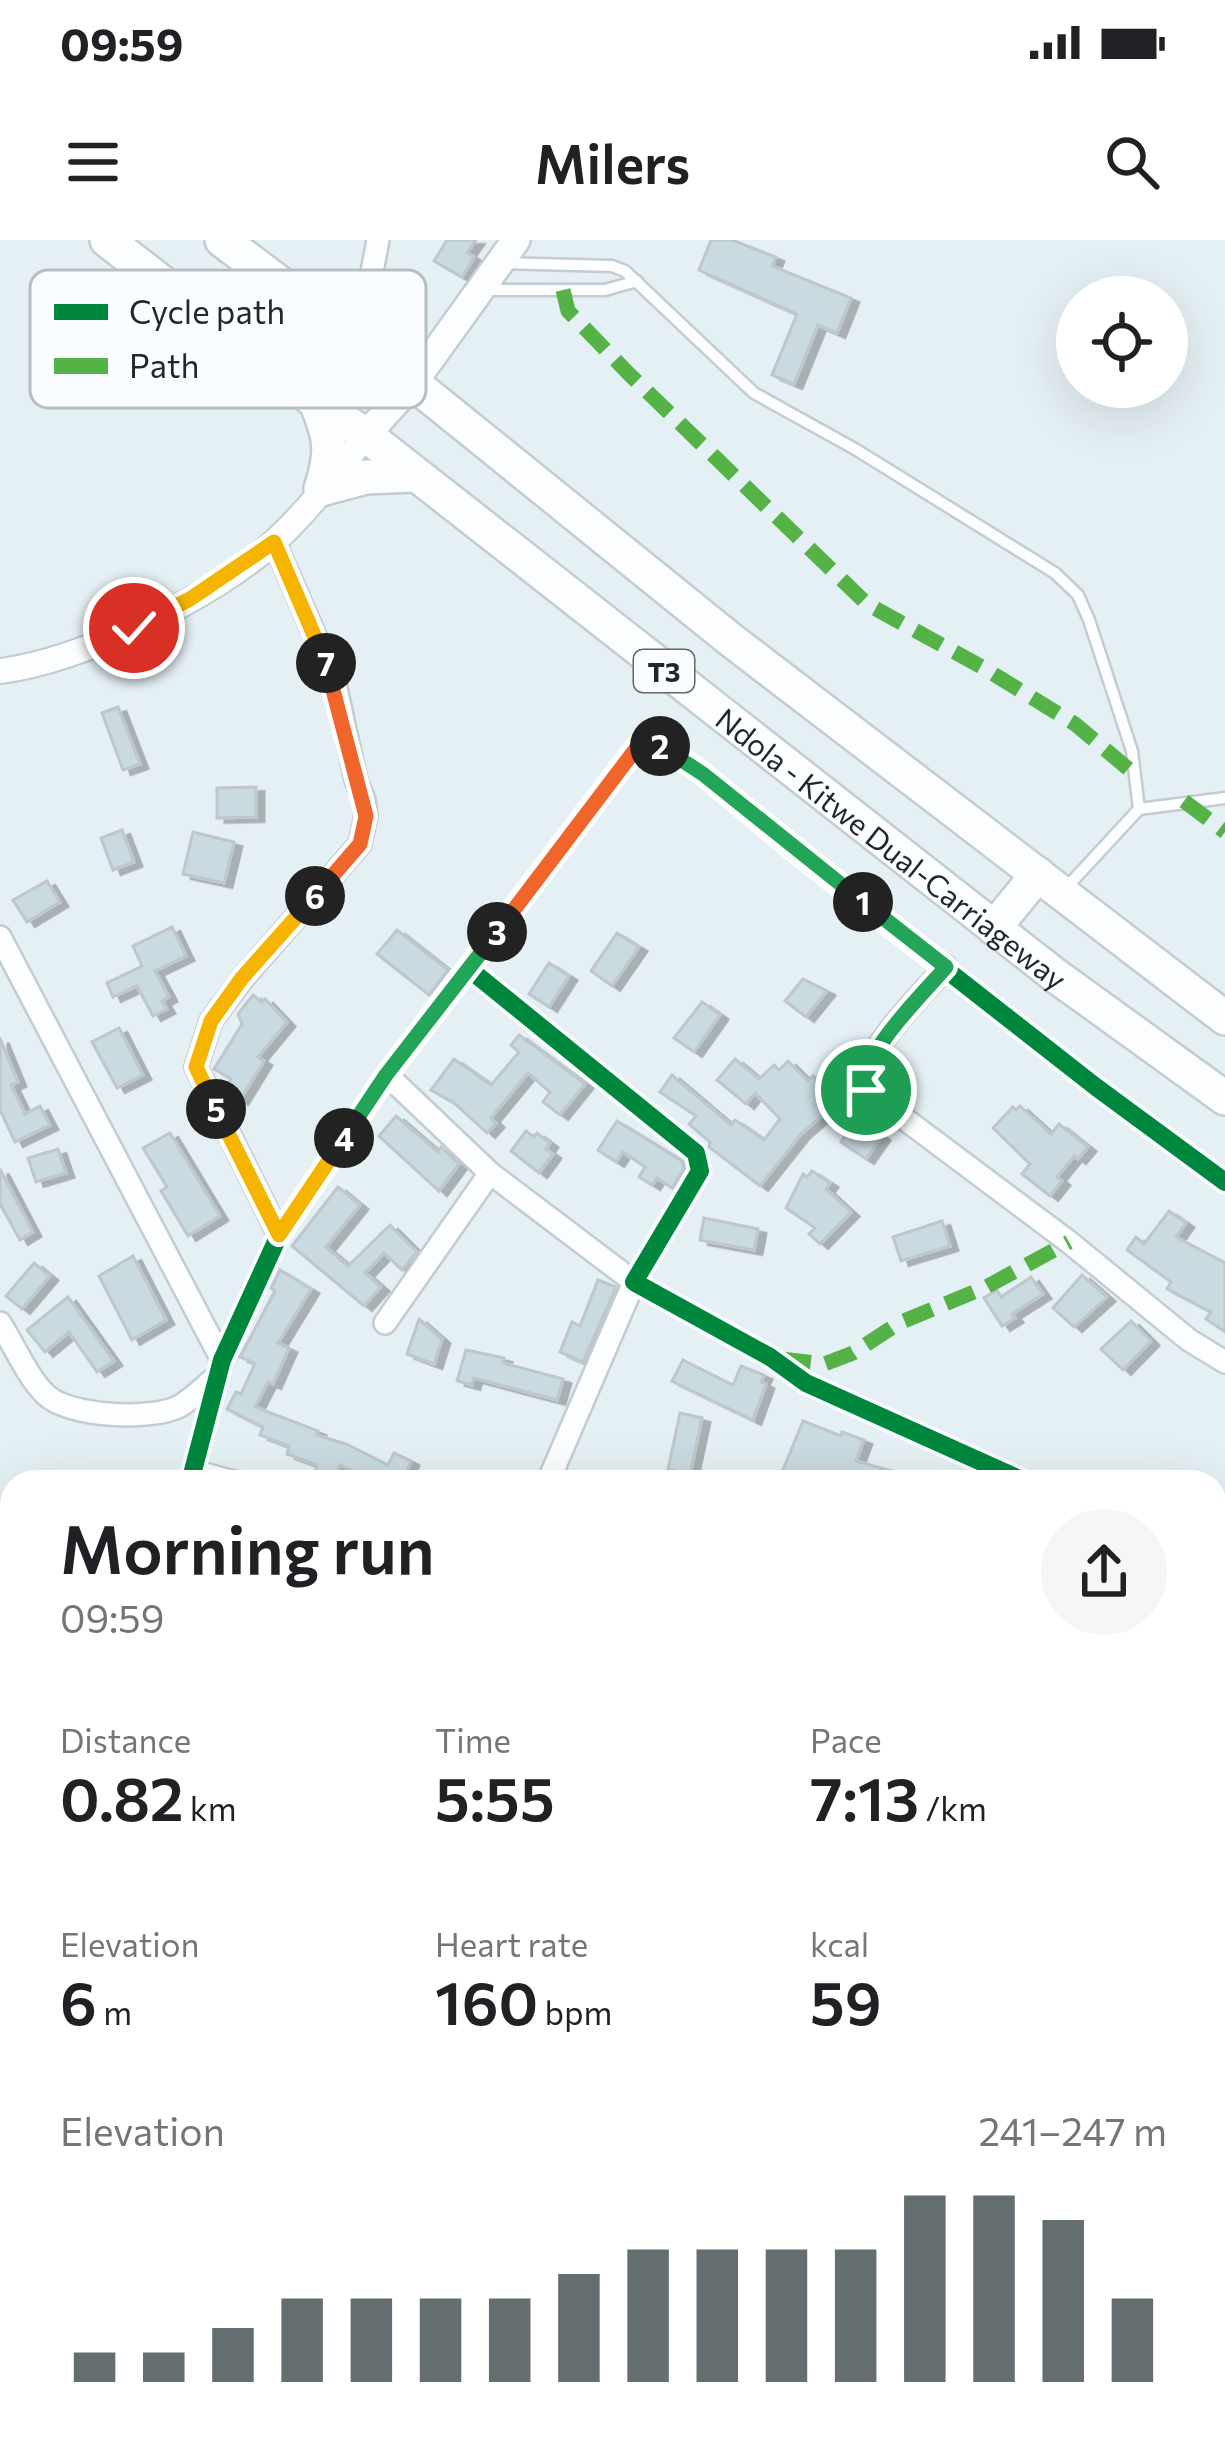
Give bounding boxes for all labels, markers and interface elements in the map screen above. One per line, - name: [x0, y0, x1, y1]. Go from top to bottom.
- text: 09:59: [60, 15, 184, 70]
- icon: menu: [60, 129, 126, 195]
- text: Milers: [535, 129, 690, 195]
- icon: search: [1099, 129, 1165, 195]
- legend: [30, 270, 426, 408]
- map controls: [1056, 276, 1188, 408]
- button: locate: [1056, 276, 1188, 408]
- text: Cycle path: [129, 290, 285, 331]
- text: Path: [129, 344, 199, 385]
- pin: [83, 577, 185, 679]
- icon: check: [101, 595, 167, 661]
- pin: 7: [296, 633, 356, 693]
- text: 7: [317, 642, 335, 683]
- road number: T3: [634, 650, 694, 692]
- street label: Ndola - Kitwe Dual-Carriageway: [710, 699, 1075, 997]
- pin: 2: [630, 716, 690, 776]
- text: 2: [651, 725, 669, 766]
- pin: 6: [285, 866, 345, 926]
- pin: 1: [833, 872, 893, 932]
- text: 6: [305, 875, 325, 916]
- text: 1: [856, 881, 870, 922]
- pin: 3: [467, 902, 527, 962]
- text: 3: [487, 911, 507, 952]
- pin: [815, 1039, 917, 1141]
- icon: arrive: [833, 1057, 899, 1123]
- pin: 5: [186, 1079, 246, 1139]
- text: 5: [206, 1088, 226, 1129]
- pin: 4: [314, 1108, 374, 1168]
- text: 4: [334, 1117, 354, 1158]
- text: Morning run: [60, 1507, 435, 1588]
- button: share: [1041, 1509, 1167, 1635]
- text: 09:59: [60, 1593, 164, 1641]
- text: Distance: [60, 1719, 191, 1760]
- text: Time: [435, 1719, 511, 1760]
- text: Pace: [810, 1719, 882, 1760]
- text: 0.82: [60, 1760, 184, 1833]
- text: 5:55: [435, 1760, 555, 1833]
- text: 7:13: [810, 1760, 919, 1833]
- text: km: [184, 1787, 237, 1828]
- text: /km: [919, 1787, 987, 1828]
- text: Elevation: [60, 1923, 199, 1964]
- text: Heart rate: [435, 1923, 588, 1964]
- text: kcal: [810, 1923, 869, 1964]
- text: 6: [60, 1964, 97, 2037]
- text: 160: [435, 1964, 538, 2037]
- text: 59: [810, 1964, 882, 2037]
- text: m: [97, 1991, 132, 2032]
- text: bpm: [538, 1991, 612, 2032]
- text: Elevation: [60, 2106, 225, 2154]
- text: 241–247 m: [979, 2106, 1167, 2154]

